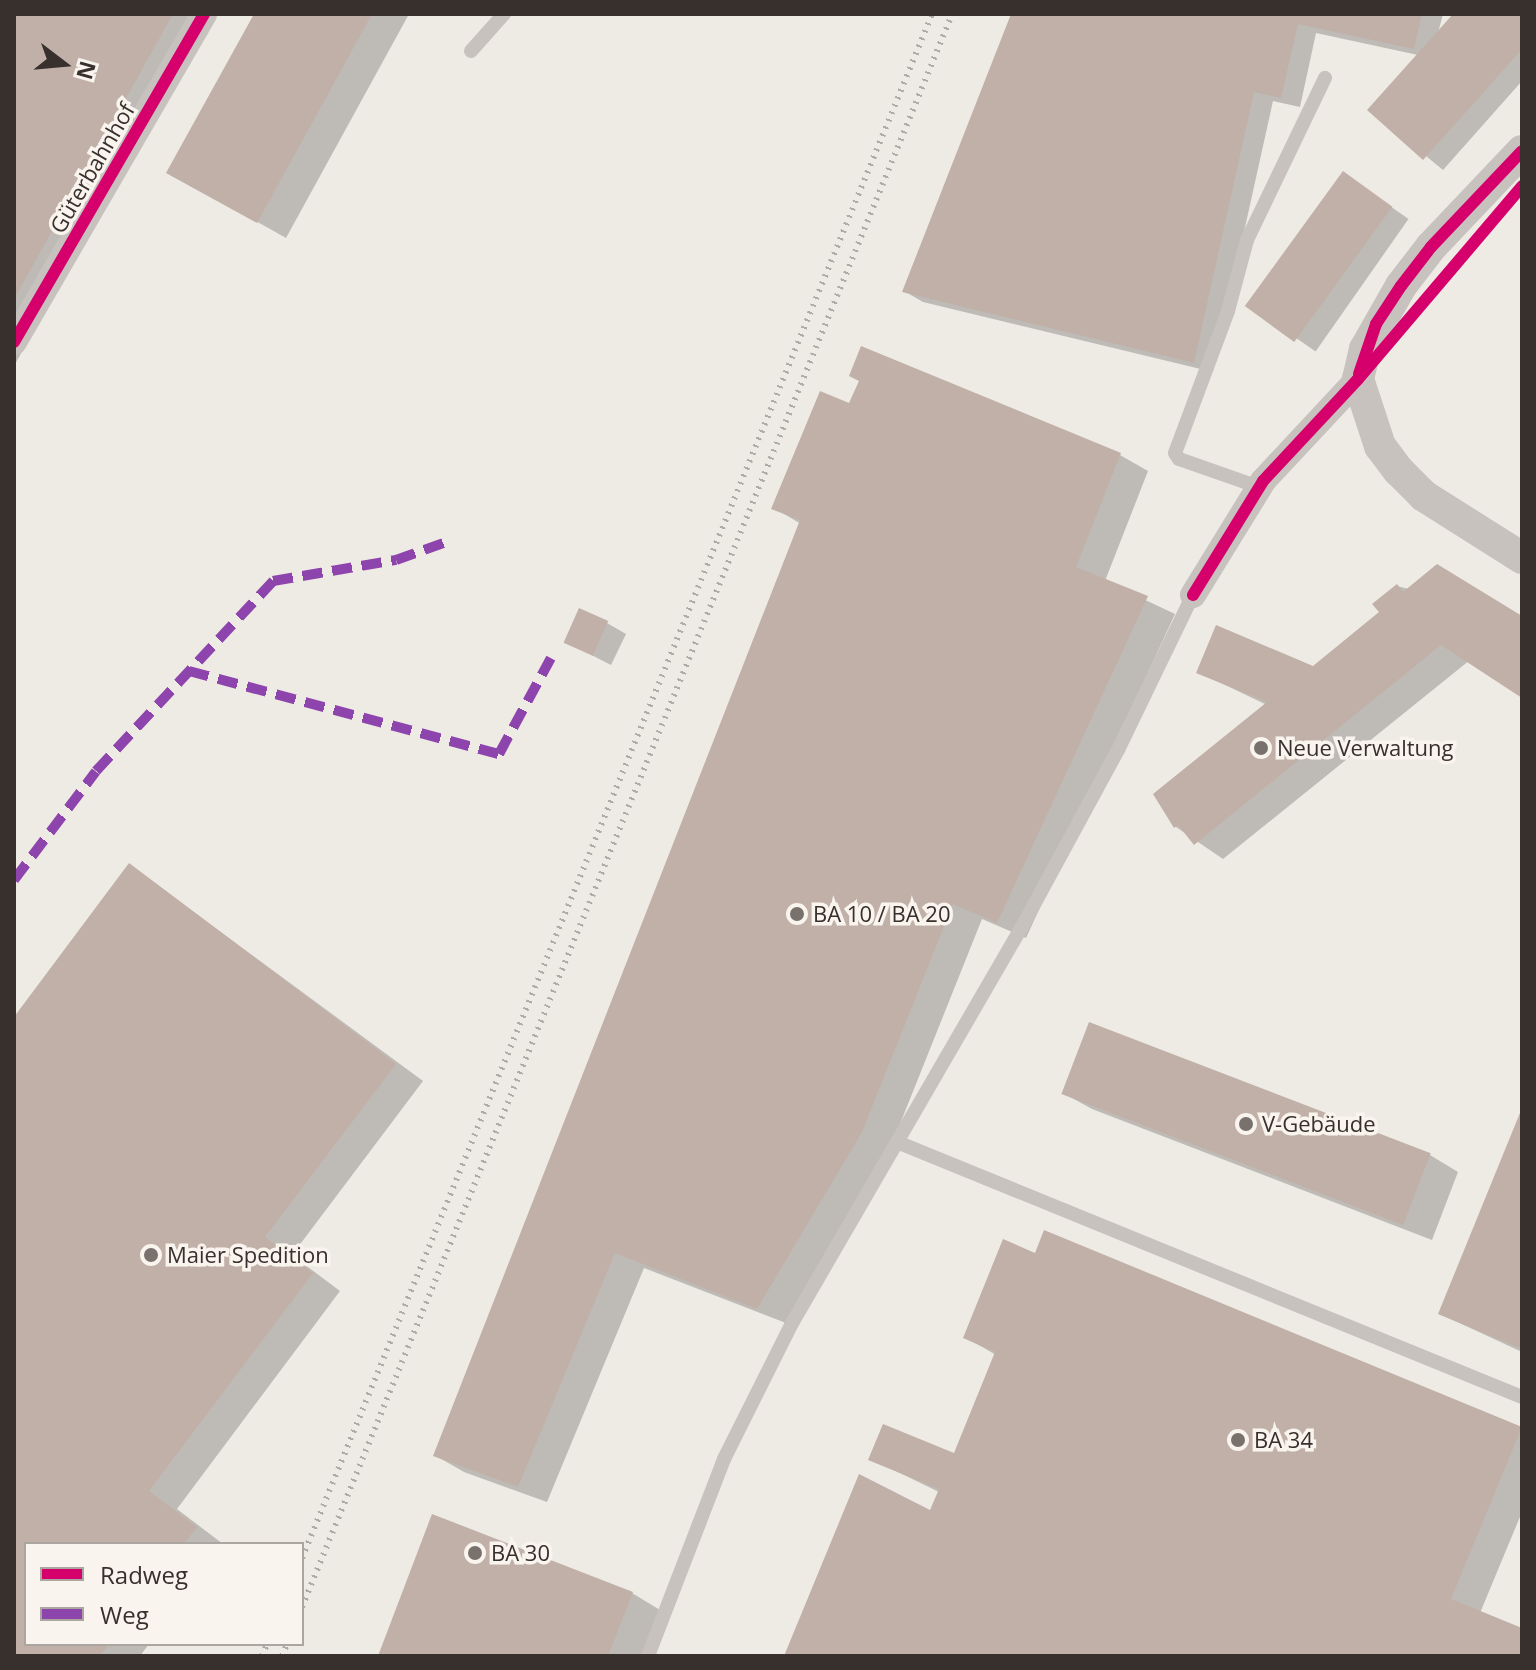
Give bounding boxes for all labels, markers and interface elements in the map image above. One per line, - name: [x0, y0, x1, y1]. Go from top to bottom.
- north arrow: [24, 24, 104, 104]
- text: N: [70, 58, 104, 83]
- street label: Güterbahnhof: [44, 98, 140, 238]
- place label: Neue Verwaltung: [1277, 735, 1454, 761]
- marker: Neue Verwaltung: [1252, 739, 1270, 757]
- place label: BA 10 / BA 20: [813, 901, 950, 927]
- marker: BA 10 / BA 20: [788, 905, 806, 923]
- place label: V-Gebäude: [1262, 1111, 1376, 1137]
- marker: V-Gebäude: [1237, 1115, 1255, 1133]
- place label: Maier Spedition: [167, 1242, 329, 1268]
- marker: Maier Spedition: [142, 1246, 160, 1264]
- place label: BA 34: [1254, 1427, 1313, 1453]
- marker: BA 34: [1229, 1431, 1247, 1449]
- place label: BA 30: [491, 1540, 550, 1566]
- legend: [24, 1542, 304, 1646]
- marker: BA 30: [466, 1544, 484, 1562]
- text: Radweg: [100, 1558, 188, 1591]
- text: Weg: [100, 1598, 149, 1631]

